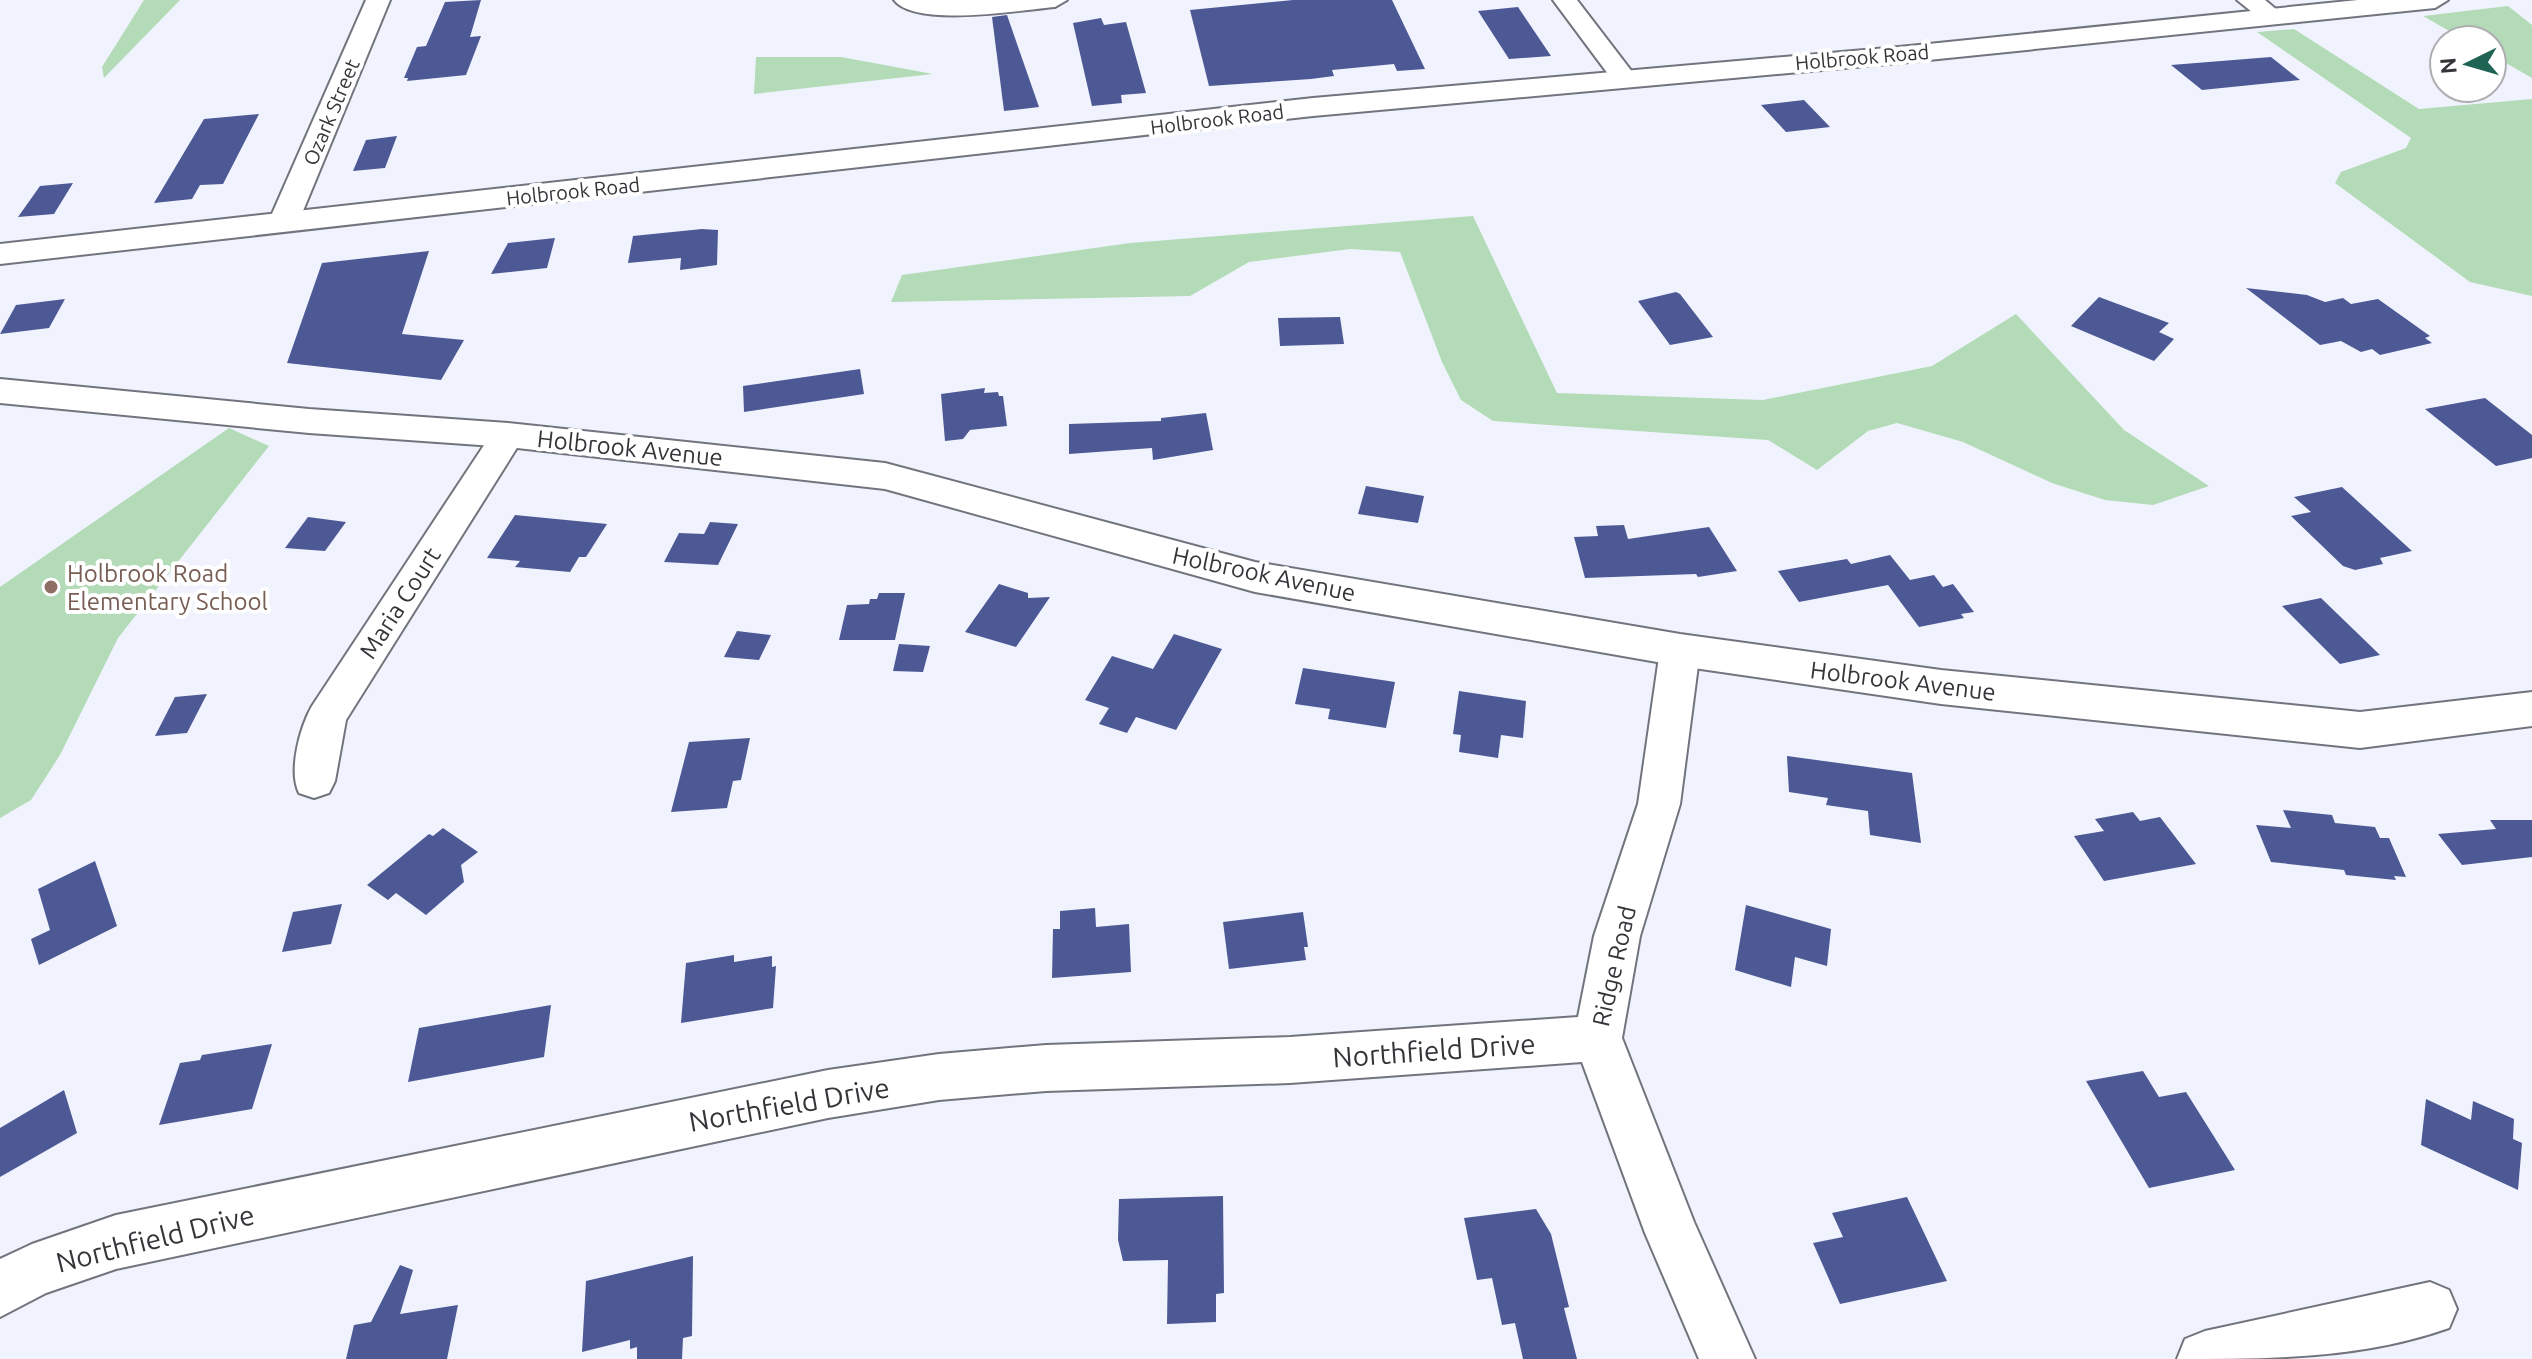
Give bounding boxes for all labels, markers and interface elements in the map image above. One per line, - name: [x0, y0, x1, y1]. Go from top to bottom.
- north arrow: [2428, 24, 2508, 104]
- street label: Holbrook Road: [1794, 40, 1930, 74]
- street label: Ozark Street: [298, 55, 364, 169]
- text: N: [2434, 57, 2461, 75]
- street label: Holbrook Road: [1149, 99, 1285, 139]
- street label: Holbrook Road: [505, 173, 641, 209]
- street label: Holbrook Avenue: [536, 425, 724, 471]
- street label: Holbrook Avenue: [1170, 541, 1358, 607]
- street label: Maria Court: [354, 542, 446, 664]
- place label: Holbrook Road Elementary School: [67, 560, 268, 615]
- marker: Holbrook Road Elementary School: [42, 578, 60, 596]
- street label: Holbrook Avenue: [1809, 656, 1997, 706]
- street label: Ridge Road: [1587, 903, 1641, 1029]
- street label: Northfield Drive: [1332, 1027, 1536, 1073]
- street label: Northfield Drive: [686, 1071, 892, 1137]
- street label: Northfield Drive: [53, 1198, 257, 1278]

